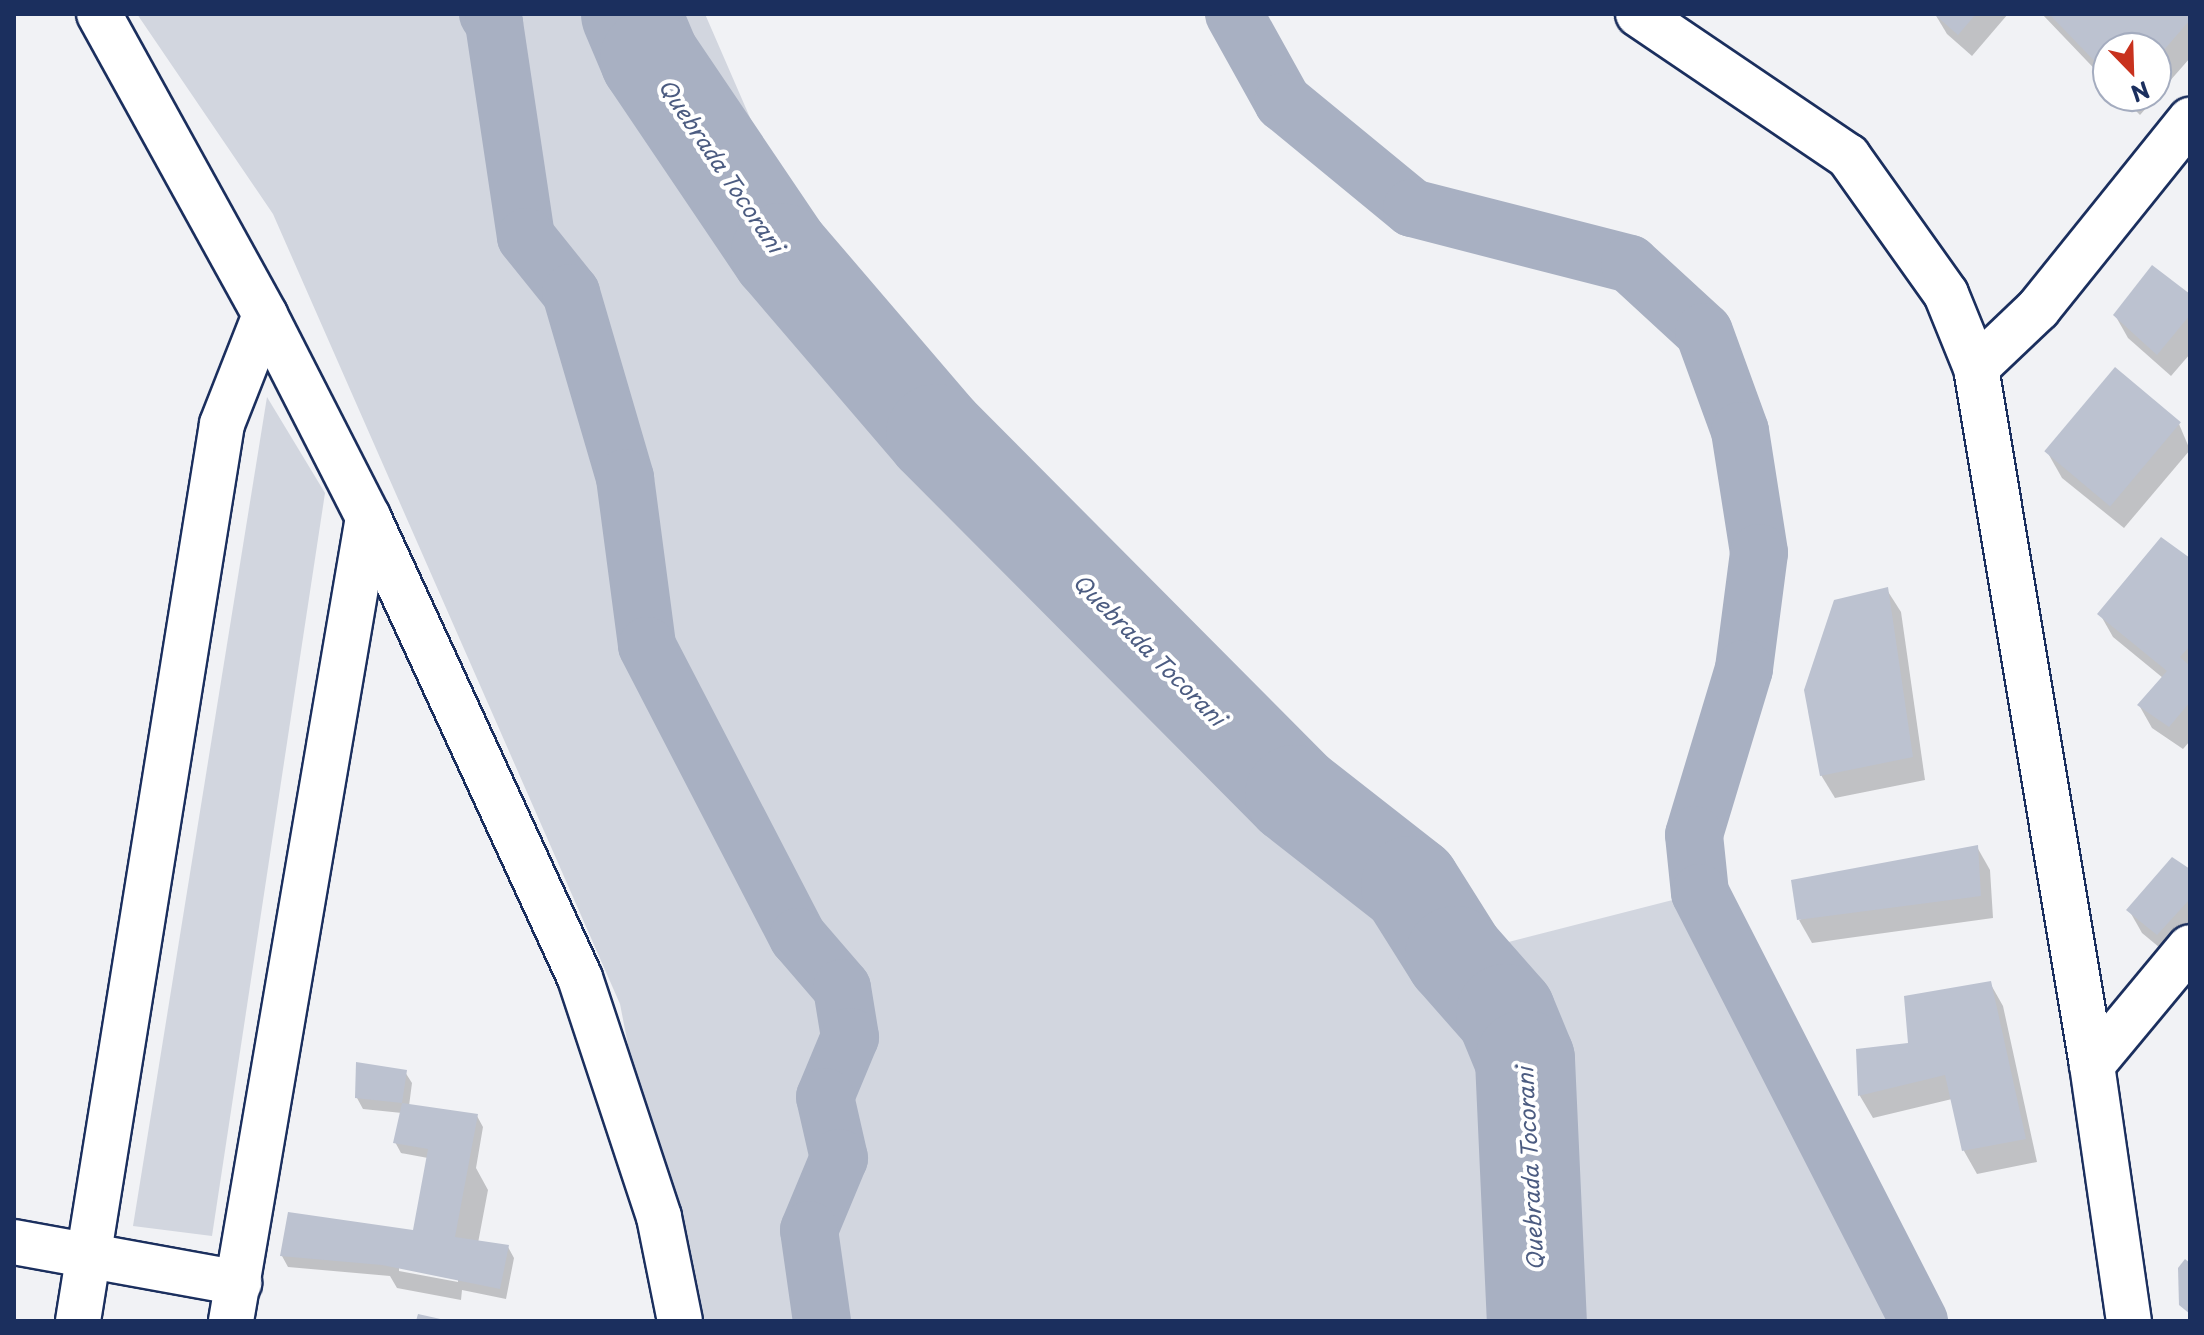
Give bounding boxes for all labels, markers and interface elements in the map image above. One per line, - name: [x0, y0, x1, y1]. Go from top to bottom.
- north arrow: [2092, 32, 2172, 112]
- water label: Quebrada Tocorani: [654, 73, 790, 257]
- text: N: [2126, 74, 2155, 111]
- water label: Quebrada Tocorani: [1068, 567, 1232, 731]
- water label: Quebrada Tocorani: [1510, 1066, 1548, 1272]

